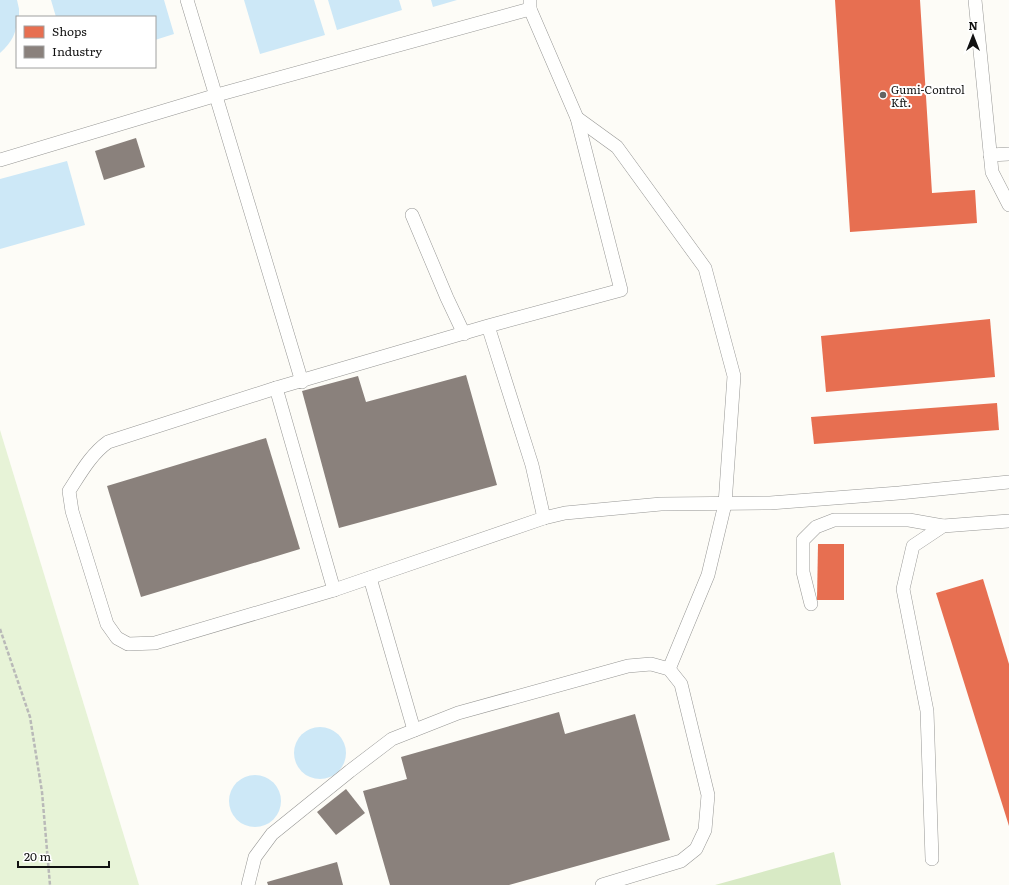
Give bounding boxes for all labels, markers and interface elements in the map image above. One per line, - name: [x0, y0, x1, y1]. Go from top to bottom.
- legend: [16, 16, 156, 68]
- north arrow: [953, 16, 993, 56]
- text: N: [968, 17, 978, 33]
- text: Shops: [52, 22, 87, 40]
- text: Industry: [52, 42, 102, 60]
- place label: Gumi-Control Kft.: [891, 81, 965, 110]
- marker: Gumi-Control Kft.: [878, 90, 888, 100]
- scale bar: [18, 843, 109, 869]
- text: 20 m: [24, 847, 51, 865]

